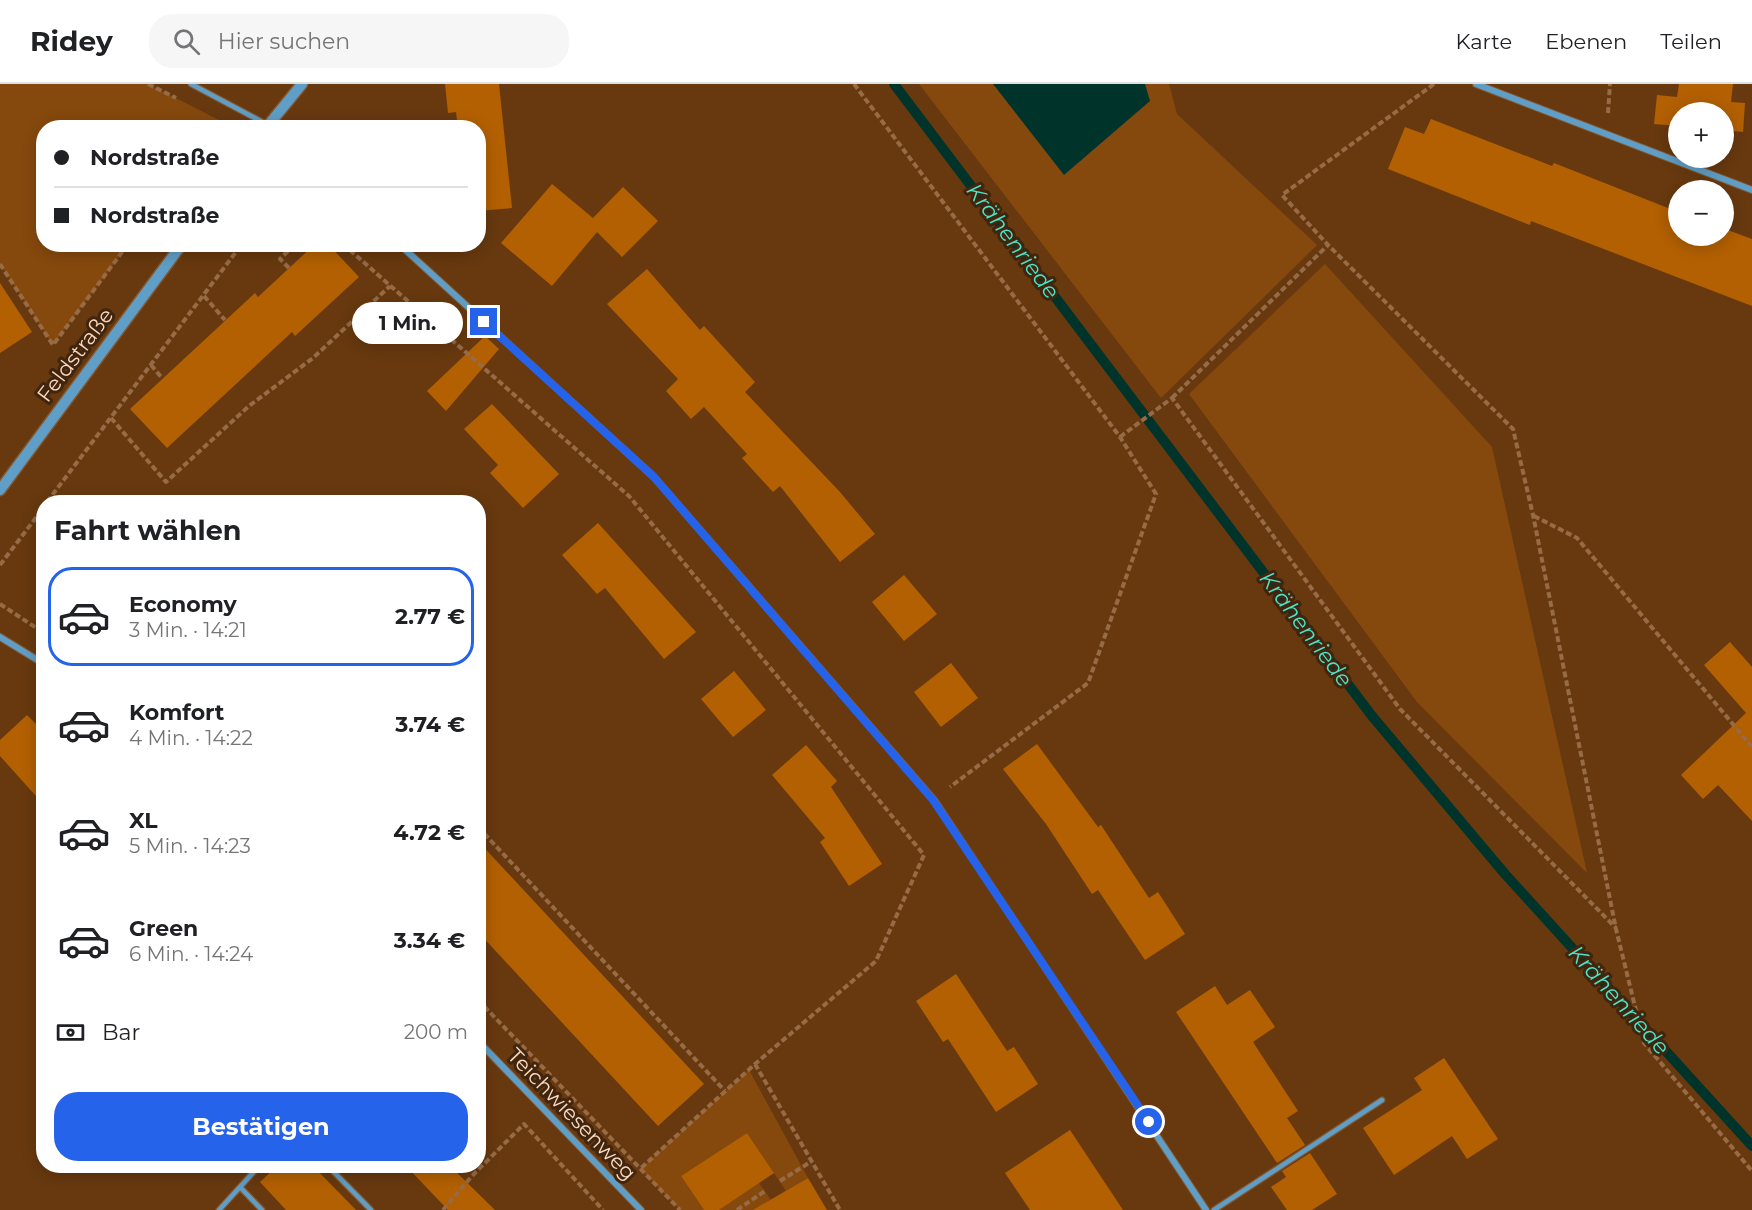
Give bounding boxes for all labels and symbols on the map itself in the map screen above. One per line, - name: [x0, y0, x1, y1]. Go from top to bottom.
- water label: Krähenriede: [961, 178, 1065, 304]
- callout: 1 Min.: [352, 301, 463, 343]
- street label: Feldstraße: [32, 303, 118, 407]
- route end: [470, 308, 497, 335]
- water label: Krähenriede: [1254, 566, 1358, 692]
- water label: Krähenriede: [1563, 940, 1675, 1060]
- street label: Teichwiesenweg: [503, 1043, 641, 1185]
- route start: [1135, 1108, 1162, 1135]

